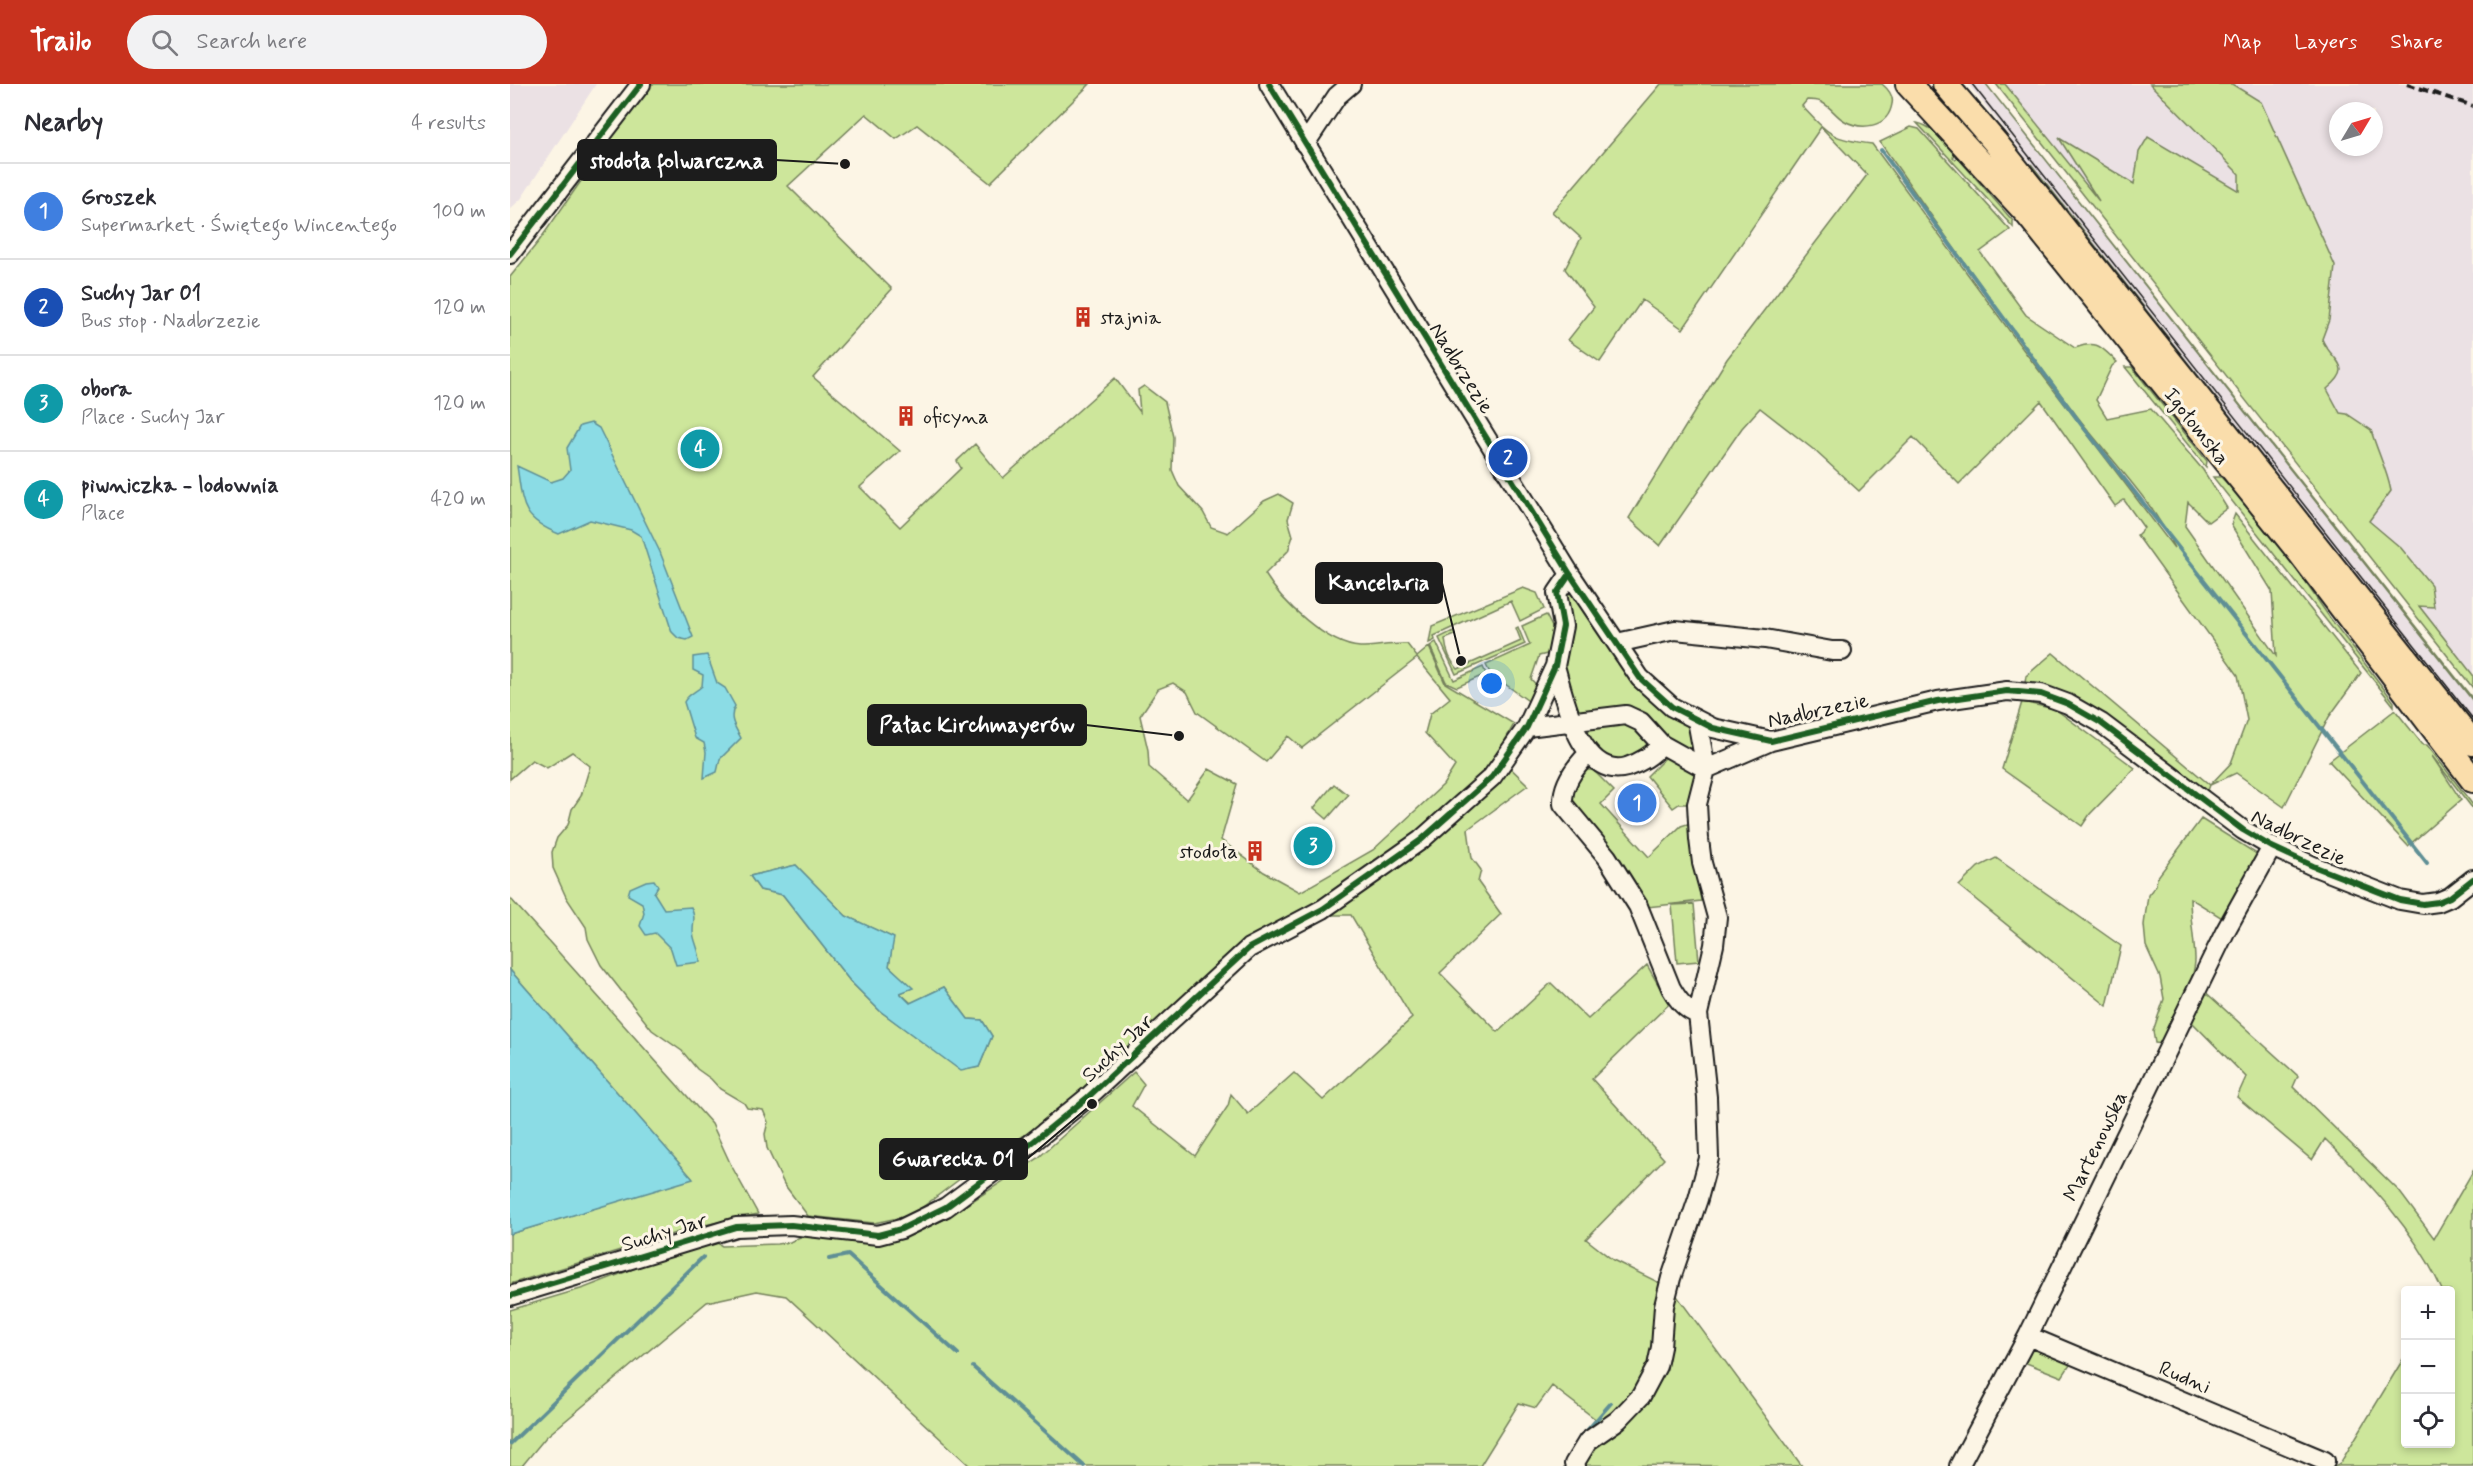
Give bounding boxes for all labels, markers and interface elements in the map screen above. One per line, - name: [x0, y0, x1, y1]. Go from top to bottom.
- search box: [127, 15, 547, 69]
- text: Trailo: [30, 24, 91, 61]
- icon: search: [148, 26, 181, 59]
- text: Search here: [196, 28, 307, 56]
- text: Map: [2223, 28, 2261, 56]
- text: Layers: [2294, 28, 2357, 56]
- text: Share: [2390, 28, 2443, 56]
- north arrow: [2329, 102, 2383, 156]
- text: Nearby: [24, 106, 103, 140]
- text: 4 results: [411, 110, 486, 137]
- callout: stodoła folwarczna: [578, 140, 776, 180]
- text: stodoła folwarczna: [590, 148, 764, 178]
- text: Groszek: [81, 184, 156, 212]
- text: 1: [39, 198, 48, 225]
- text: 100 m: [432, 198, 486, 225]
- text: Supermarket · Świętego Wincentego: [81, 212, 397, 239]
- text: Suchy Jar 01: [81, 280, 201, 308]
- text: 2: [39, 294, 48, 321]
- text: 120 m: [433, 294, 486, 321]
- place label: stajnia: [1100, 304, 1161, 332]
- building icon: stajnia: [1071, 305, 1095, 329]
- text: Bus stop · Nadbrzezie: [81, 308, 260, 335]
- street label: Nadbrzezie: [1422, 318, 1500, 420]
- text: obora: [81, 376, 131, 404]
- street label: Igołomska: [2157, 382, 2235, 471]
- text: 3: [39, 390, 48, 417]
- text: 120 m: [433, 390, 486, 417]
- place label: oficyna: [923, 403, 989, 431]
- text: Place · Suchy Jar: [81, 404, 225, 431]
- building icon: oficyna: [894, 404, 918, 428]
- pin: 4: [680, 426, 720, 472]
- pin: 2: [1488, 436, 1528, 481]
- text: piwniczka - lodownia: [81, 472, 279, 500]
- text: 4: [38, 486, 49, 513]
- text: 420 m: [430, 486, 486, 513]
- text: Place: [81, 500, 125, 527]
- callout: Kancelaria: [1316, 563, 1442, 603]
- text: Kancelaria: [1328, 570, 1430, 598]
- your location: [1477, 669, 1506, 698]
- street label: Nadbrzezie: [1765, 687, 1871, 735]
- callout: Pałac Kirchmayerów: [868, 705, 1086, 745]
- text: Pałac Kirchmayerów: [879, 712, 1075, 740]
- pin: 1: [1618, 780, 1656, 826]
- street label: Nadbrzezie: [2246, 803, 2351, 873]
- pin: 3: [1294, 824, 1332, 868]
- place label: stodoła: [1179, 838, 1238, 866]
- building icon: stodoła: [1243, 839, 1267, 863]
- street label: Suchy Jar: [1076, 1008, 1160, 1089]
- street label: Martenowska: [2057, 1087, 2135, 1206]
- callout: Gwarecka 01: [880, 1139, 1027, 1179]
- text: Gwarecka 01: [892, 1146, 1014, 1174]
- street label: Suchy Jar: [618, 1207, 711, 1259]
- map controls: [2401, 1286, 2455, 1448]
- button: +: [2401, 1286, 2455, 1340]
- button: −: [2401, 1340, 2455, 1394]
- street label: Rudni: [2154, 1355, 2215, 1401]
- button: locate: [2401, 1394, 2455, 1448]

